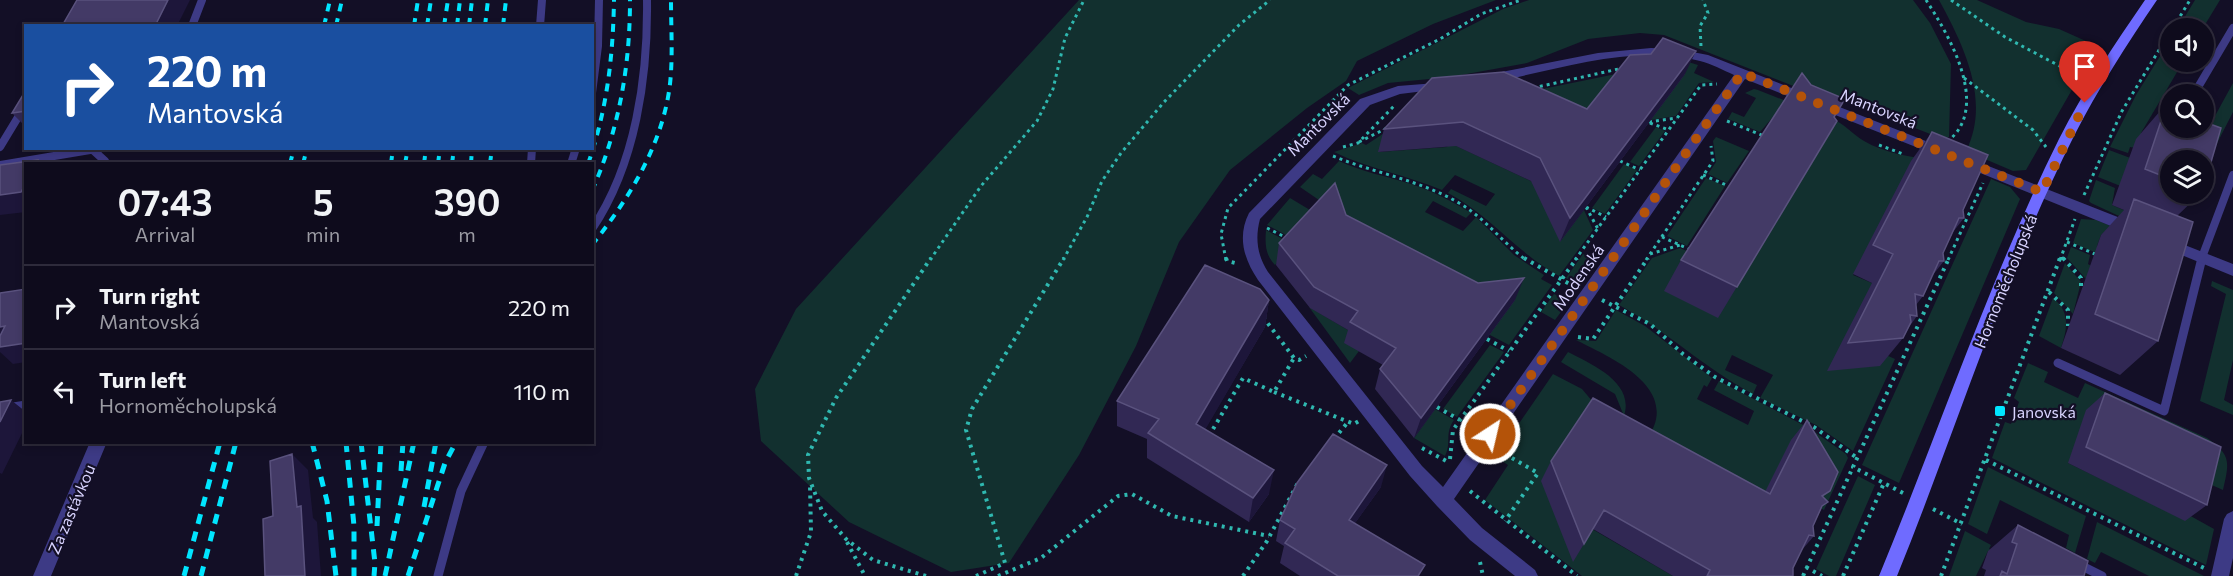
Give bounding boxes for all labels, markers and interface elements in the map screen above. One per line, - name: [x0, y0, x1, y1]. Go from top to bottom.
- map controls: [2160, 18, 2214, 204]
- button: sound: [2160, 18, 2214, 72]
- pin: [2059, 41, 2110, 103]
- text: 220 m: [147, 44, 267, 96]
- icon: right: [48, 48, 126, 126]
- icon: arrive: [2068, 50, 2101, 83]
- street label: Mantovská: [1838, 84, 1920, 132]
- button: search: [2160, 84, 2214, 138]
- street label: Mantovská: [1283, 89, 1353, 159]
- text: Mantovská: [147, 96, 283, 129]
- button: layers: [2160, 150, 2214, 204]
- text: 07:43: [118, 179, 213, 223]
- text: 5: [313, 179, 334, 223]
- text: 390: [434, 179, 500, 223]
- street label: Hornoměcholupská: [1970, 211, 2040, 351]
- text: Arrival: [135, 222, 195, 246]
- text: min: [306, 222, 340, 246]
- text: m: [458, 222, 476, 246]
- street label: Modenská: [1548, 240, 1608, 314]
- text: Turn right: [99, 282, 200, 309]
- icon: right: [48, 291, 81, 324]
- text: 220 m: [508, 294, 570, 321]
- text: Mantovská: [99, 309, 200, 333]
- text: Turn left: [99, 366, 186, 393]
- icon: left: [48, 375, 81, 408]
- text: 110 m: [513, 378, 570, 405]
- text: Hornoměcholupská: [99, 393, 277, 417]
- position arrow: [1458, 402, 1522, 466]
- place label: Janovská: [2012, 402, 2076, 421]
- marker: Janovská: [1993, 404, 2007, 418]
- street label: Za zastávkou: [44, 461, 98, 557]

